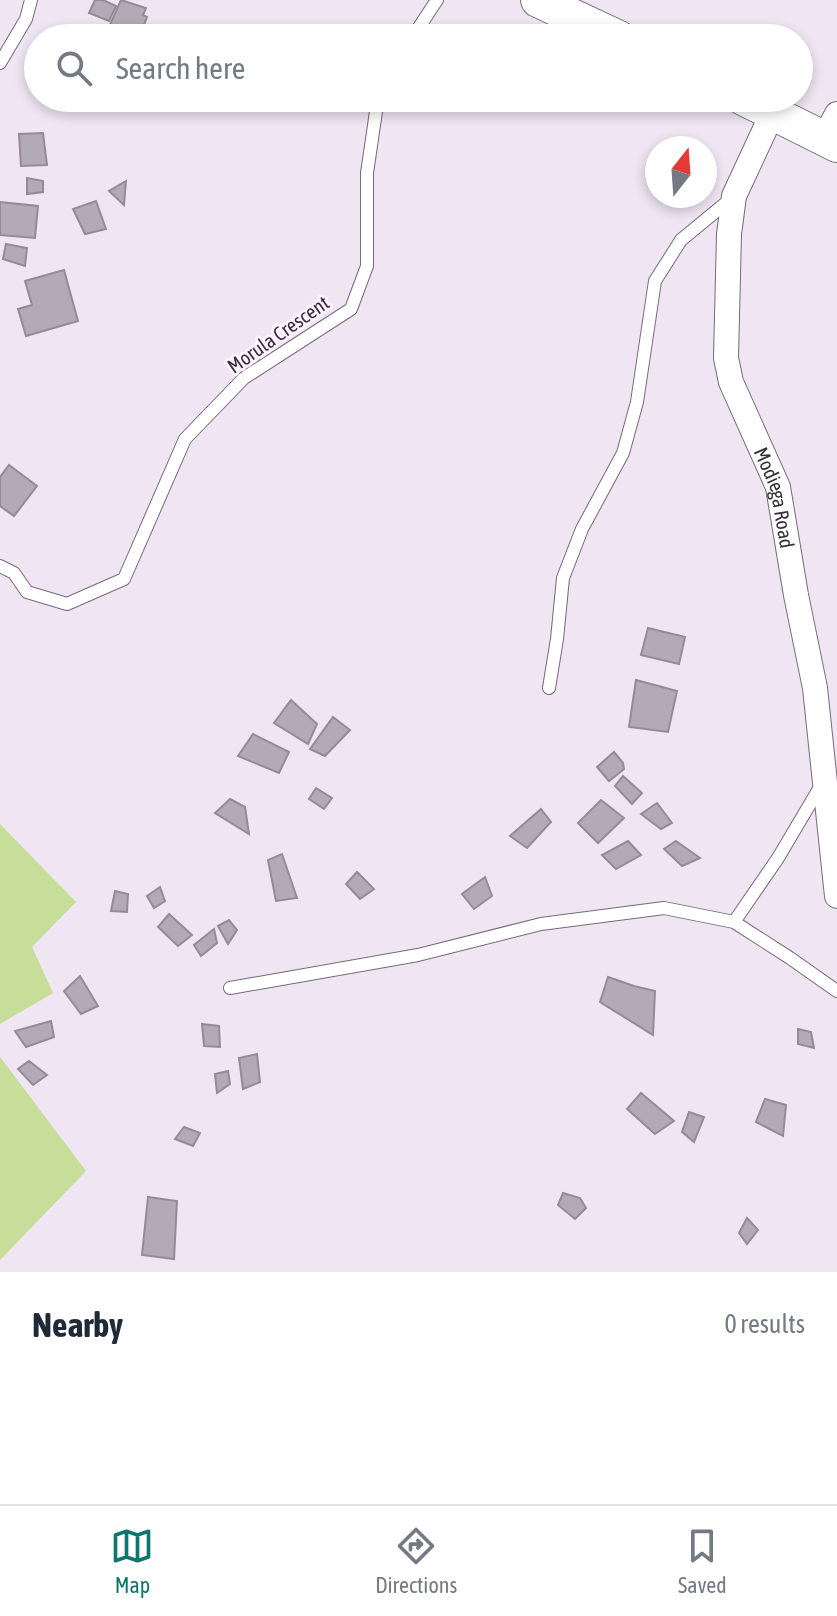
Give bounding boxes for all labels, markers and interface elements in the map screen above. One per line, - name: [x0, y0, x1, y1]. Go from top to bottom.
- search box: [24, 24, 813, 112]
- icon: search: [52, 46, 96, 90]
- text: Search here: [116, 51, 245, 85]
- north arrow: [645, 136, 717, 208]
- street label: Morula Crescent: [223, 290, 333, 377]
- street label: Modiega Road: [750, 443, 799, 550]
- text: Nearby: [32, 1305, 123, 1344]
- text: 0 results: [724, 1309, 805, 1339]
- tab: Map: [110, 1524, 154, 1598]
- tab: Directions: [375, 1524, 457, 1598]
- tab: Saved: [678, 1524, 727, 1598]

